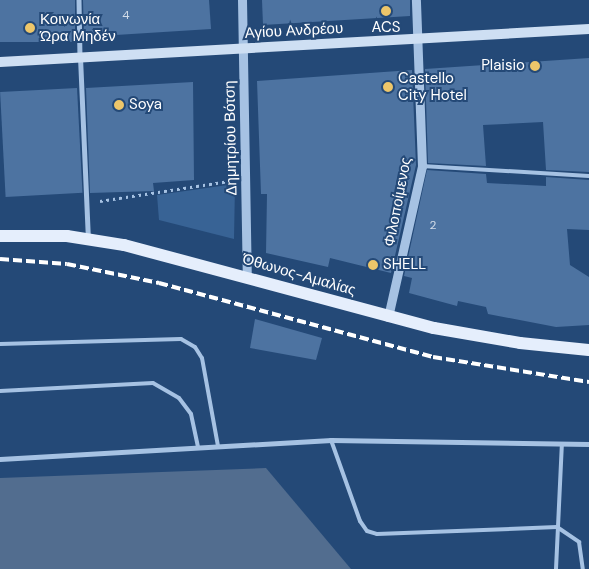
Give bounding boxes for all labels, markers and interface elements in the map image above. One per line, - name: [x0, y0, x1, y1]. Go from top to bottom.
- marker: ACS: [380, 5, 392, 17]
- house number: 4: [122, 9, 130, 23]
- place label: Κοινωνία Ώρα Μηδέν: [40, 10, 116, 45]
- street label: Αγίου Ανδρέου: [244, 19, 344, 43]
- place label: ACS: [372, 19, 400, 37]
- marker: Κοινωνία Ώρα Μηδέν: [24, 22, 36, 34]
- place label: Plaisio: [481, 57, 525, 75]
- marker: Plaisio: [529, 60, 541, 72]
- place label: Castello City Hotel: [398, 69, 467, 104]
- street label: Δημητρίου Βότση: [221, 80, 241, 196]
- marker: Castello City Hotel: [382, 81, 394, 93]
- place label: Soya: [129, 96, 162, 114]
- marker: Soya: [113, 99, 125, 111]
- street label: Φιλοποίμενος: [381, 156, 415, 248]
- house number: 2: [430, 219, 436, 233]
- street label: Όθωνος-Αμαλίας: [240, 250, 358, 300]
- place label: SHELL: [383, 256, 426, 274]
- marker: SHELL: [367, 259, 379, 271]

